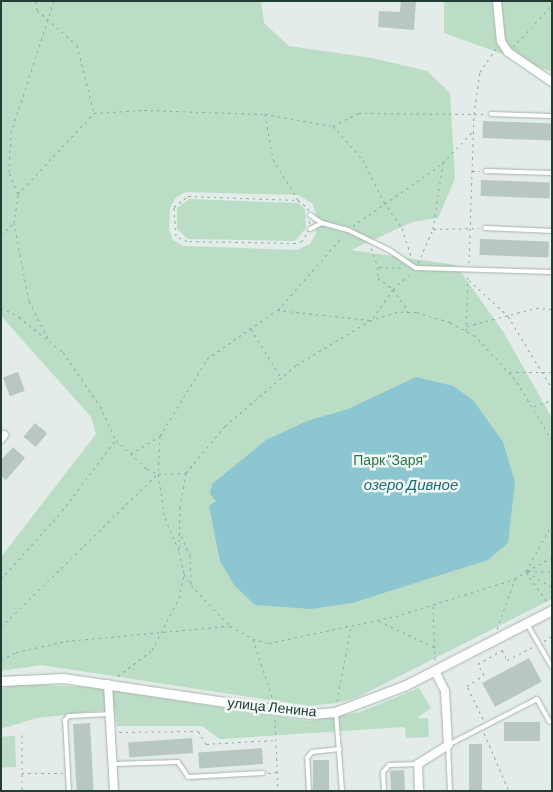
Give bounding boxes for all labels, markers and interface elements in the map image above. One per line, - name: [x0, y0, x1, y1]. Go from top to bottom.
- park label: Парк "Заря": [353, 452, 427, 468]
- water label: озеро Дивное: [364, 476, 458, 494]
- street label: улица Ленина: [227, 694, 317, 720]

